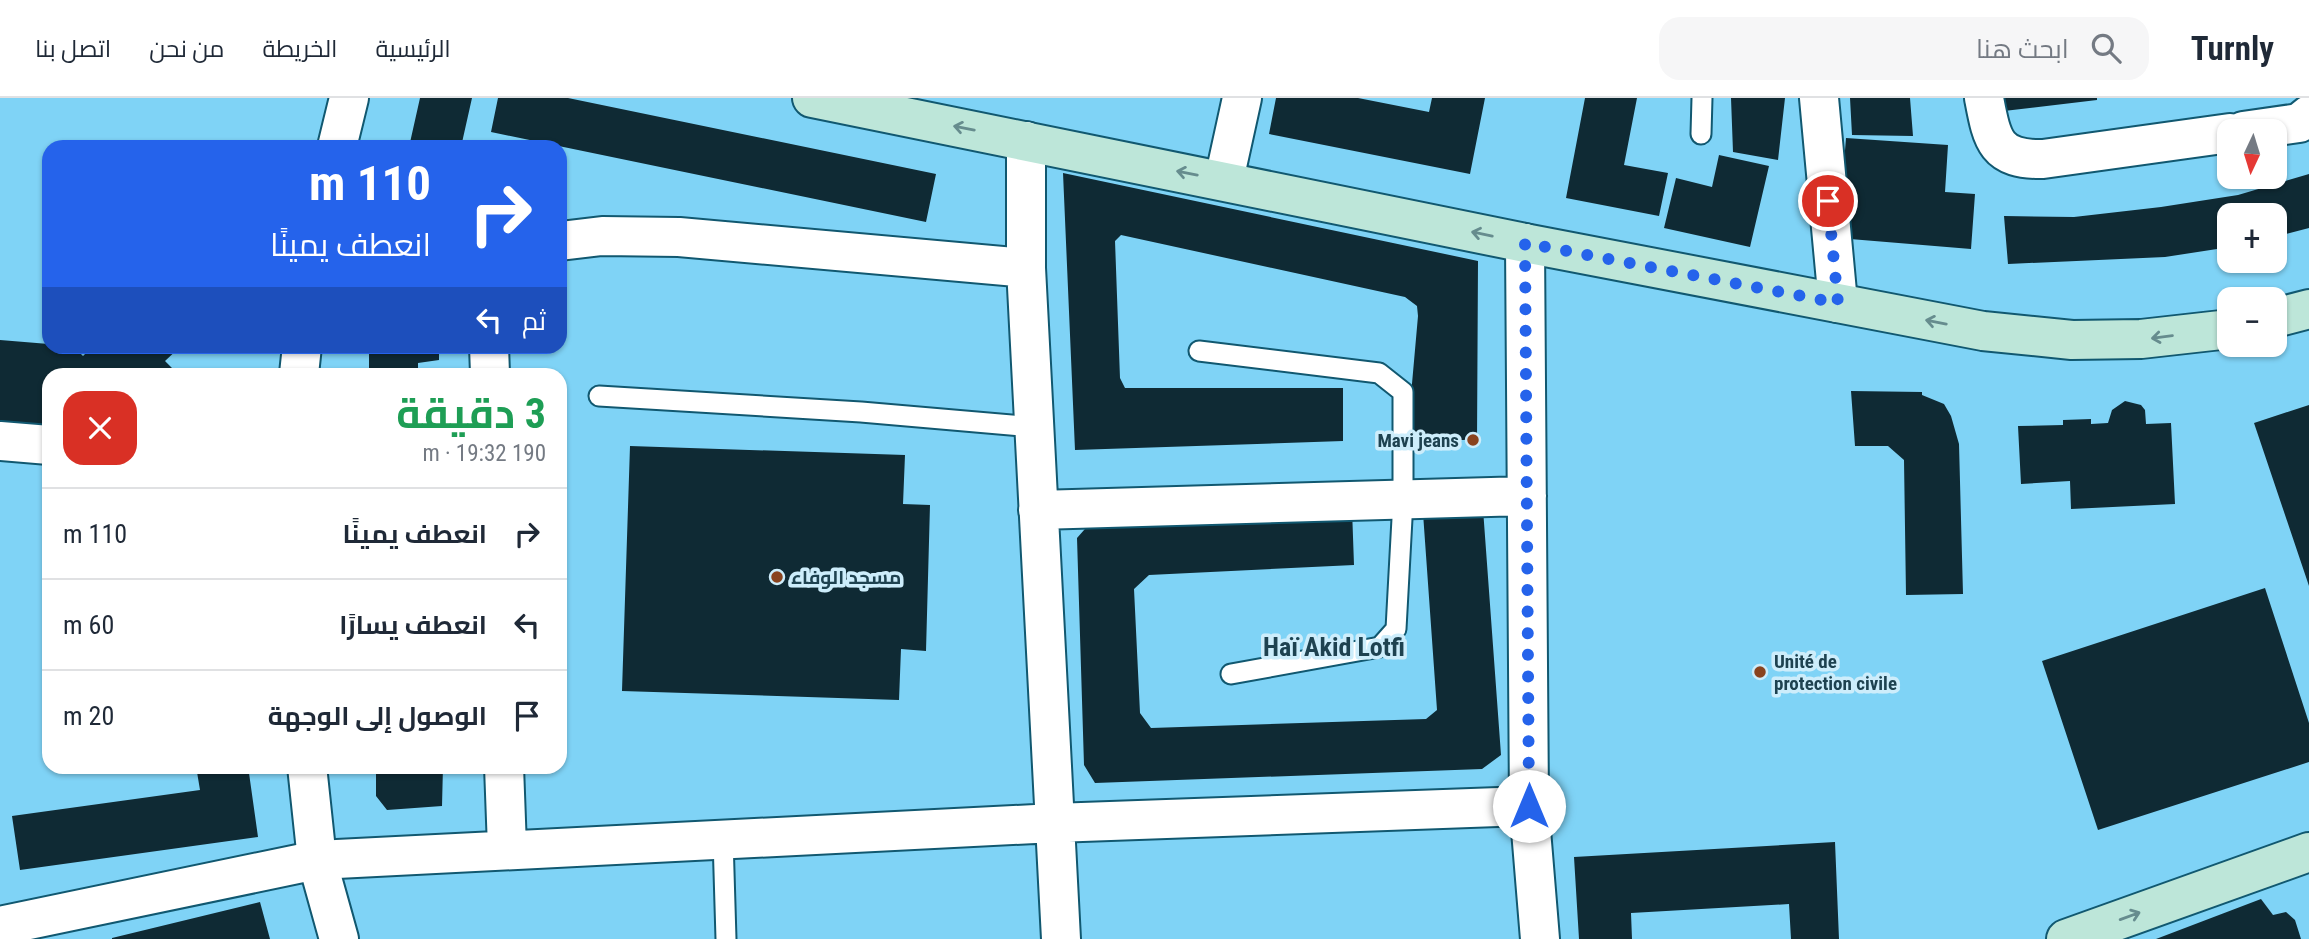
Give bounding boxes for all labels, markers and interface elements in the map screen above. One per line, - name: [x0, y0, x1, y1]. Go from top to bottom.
- search box: [1659, 17, 2149, 80]
- icon: search: [2087, 29, 2125, 67]
- text: Turnly: [2191, 29, 2274, 68]
- text: ابحث هنا: [1976, 34, 2069, 64]
- text: اتصل بنا: [35, 35, 111, 63]
- text: من نحن: [149, 35, 225, 63]
- text: الخريطة: [263, 35, 337, 63]
- text: الرئيسية: [375, 35, 451, 63]
- north arrow: [2217, 119, 2287, 189]
- map controls: [2217, 119, 2287, 357]
- one-way arrow: [953, 121, 976, 135]
- text: 110 m: [309, 155, 431, 212]
- one-way arrow: [1176, 165, 1199, 179]
- icon: right: [455, 168, 546, 259]
- pin: [1798, 171, 1858, 231]
- icon: arrive: [1809, 182, 1847, 220]
- button: +: [2217, 203, 2287, 273]
- text: انعطف يمينًا: [270, 226, 431, 264]
- one-way arrow: [1471, 227, 1494, 241]
- button: −: [2217, 287, 2287, 357]
- icon: left: [470, 301, 508, 339]
- text: ثم: [522, 306, 546, 336]
- one-way arrow: [1925, 315, 1948, 328]
- one-way arrow: [2151, 330, 2174, 343]
- text: 3 دقيقة: [396, 389, 546, 438]
- button: close: [63, 391, 137, 465]
- place label: Mavi jeans: [1377, 429, 1459, 452]
- marker: Mavi jeans: [1465, 432, 1481, 448]
- text: 190 m · 19:32: [422, 440, 546, 467]
- icon: right: [508, 515, 546, 553]
- text: 110 m: [63, 519, 127, 549]
- text: انعطف يمينًا: [342, 519, 487, 549]
- place label: مسجد الوفاء: [791, 566, 901, 589]
- marker: مسجد الوفاء: [769, 569, 785, 585]
- icon: left: [508, 606, 546, 644]
- text: 60 m: [63, 610, 114, 640]
- text: انعطف يسارًا: [339, 610, 487, 640]
- district label: Haï Akid Lotfi: [1263, 632, 1405, 662]
- place label: Unité de protection civile: [1774, 650, 1897, 695]
- marker: Unité de protection civile: [1752, 664, 1768, 680]
- icon: arrive: [508, 697, 546, 735]
- text: 20 m: [63, 701, 114, 731]
- text: الوصول إلى الوجهة: [268, 701, 487, 731]
- position arrow: [1492, 769, 1566, 843]
- one-way arrow: [2119, 909, 2141, 921]

